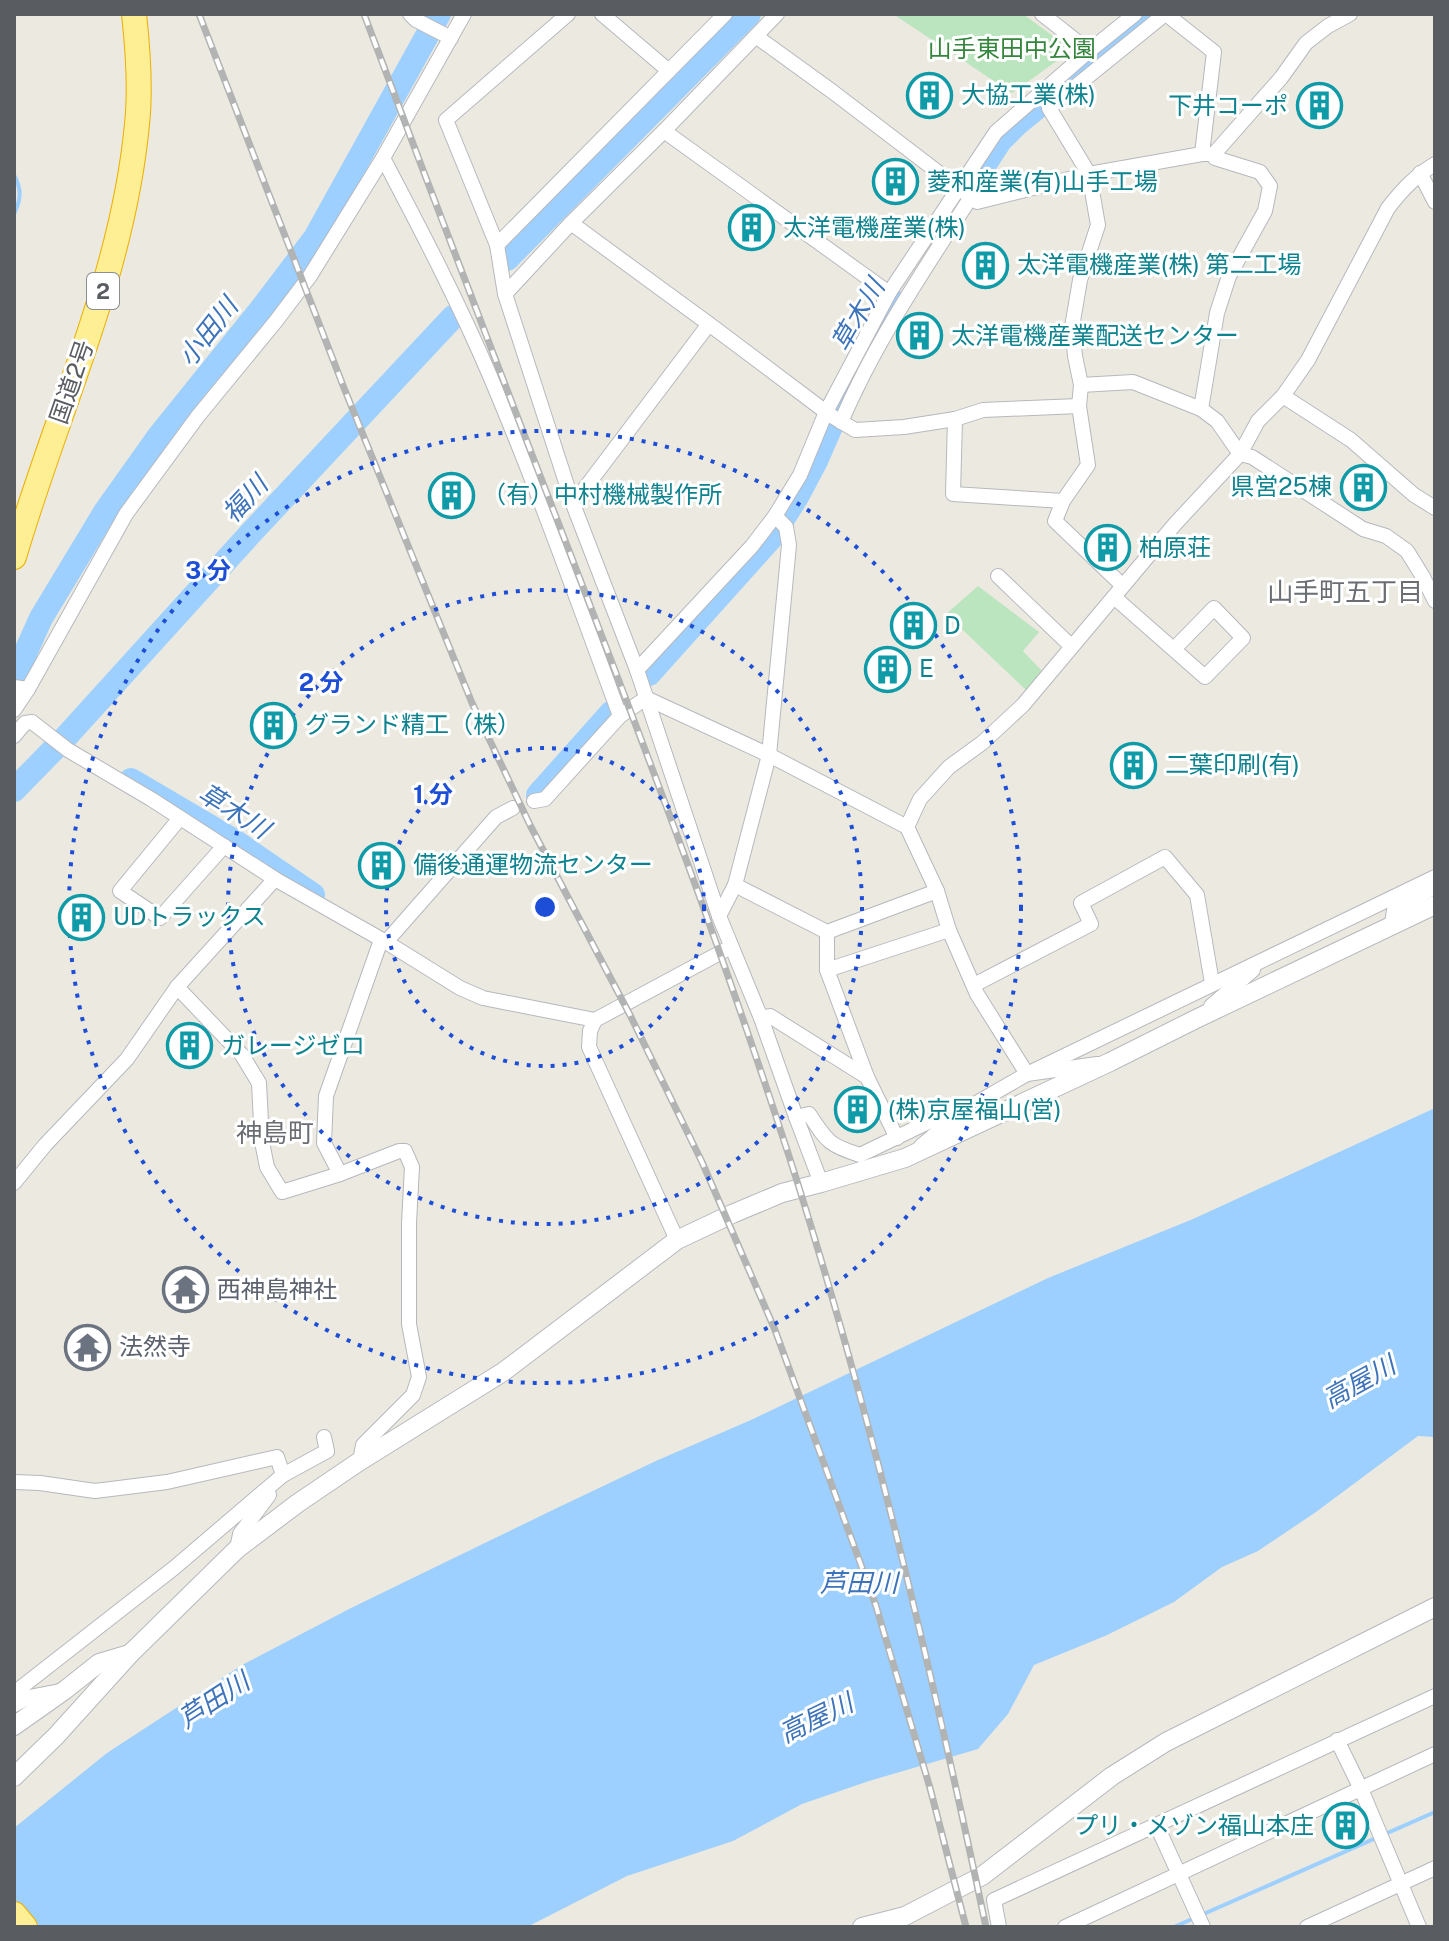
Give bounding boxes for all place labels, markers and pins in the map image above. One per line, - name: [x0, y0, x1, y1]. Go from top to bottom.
- building icon: 大協工業(株): [906, 71, 954, 119]
- place label: 大協工業(株): [961, 80, 1096, 108]
- building icon: 下井コーポ: [1295, 82, 1343, 130]
- place label: 下井コーポ: [1168, 91, 1288, 119]
- building icon: 菱和産業(有)山手工場: [872, 158, 920, 206]
- place label: 菱和産業(有)山手工場: [927, 167, 1158, 195]
- building icon: 太洋電機産業(株): [728, 204, 776, 252]
- place label: 太洋電機産業(株): [783, 213, 966, 241]
- building icon: 太洋電機産業(株) 第二工場: [962, 241, 1010, 289]
- place label: 太洋電機産業(株) 第二工場: [1017, 250, 1302, 278]
- building icon: 太洋電機産業配送センター: [896, 312, 944, 360]
- place label: 太洋電機産業配送センター: [951, 321, 1239, 349]
- building icon: 県営25棟: [1339, 463, 1387, 511]
- building icon: （有）中村機械製作所: [427, 471, 475, 519]
- place label: 県営25棟: [1230, 472, 1332, 500]
- place label: （有）中村機械製作所: [482, 480, 722, 508]
- building icon: 柏原荘: [1084, 524, 1132, 572]
- place label: 柏原荘: [1139, 533, 1211, 561]
- building icon: D: [889, 602, 937, 650]
- place label: D: [944, 611, 961, 639]
- building icon: E: [864, 645, 912, 693]
- place label: E: [919, 654, 934, 682]
- building icon: グランド精工（株）: [250, 701, 298, 749]
- place label: グランド精工（株）: [305, 710, 521, 738]
- building icon: 二葉印刷(有): [1110, 741, 1158, 789]
- place label: 二葉印刷(有): [1165, 750, 1300, 778]
- building icon: 備後通運物流センター: [358, 841, 406, 889]
- place label: 備後通運物流センター: [413, 850, 653, 878]
- building icon: UDトラックス: [58, 893, 106, 941]
- centre of rings: [531, 893, 559, 921]
- place label: UDトラックス: [113, 902, 266, 930]
- building icon: ガレージゼロ: [166, 1022, 214, 1070]
- place label: ガレージゼロ: [221, 1031, 365, 1059]
- building icon: (株)京屋福山(営): [833, 1086, 881, 1134]
- place label: (株)京屋福山(営): [888, 1095, 1061, 1123]
- temple icon: 西神島神社: [162, 1266, 210, 1314]
- place label: 西神島神社: [217, 1275, 337, 1303]
- temple icon: 法然寺: [64, 1323, 112, 1371]
- place label: 法然寺: [119, 1332, 191, 1360]
- building icon: プリ・メゾン福山本庄: [1321, 1802, 1369, 1850]
- place label: プリ・メゾン福山本庄: [1074, 1811, 1314, 1839]

